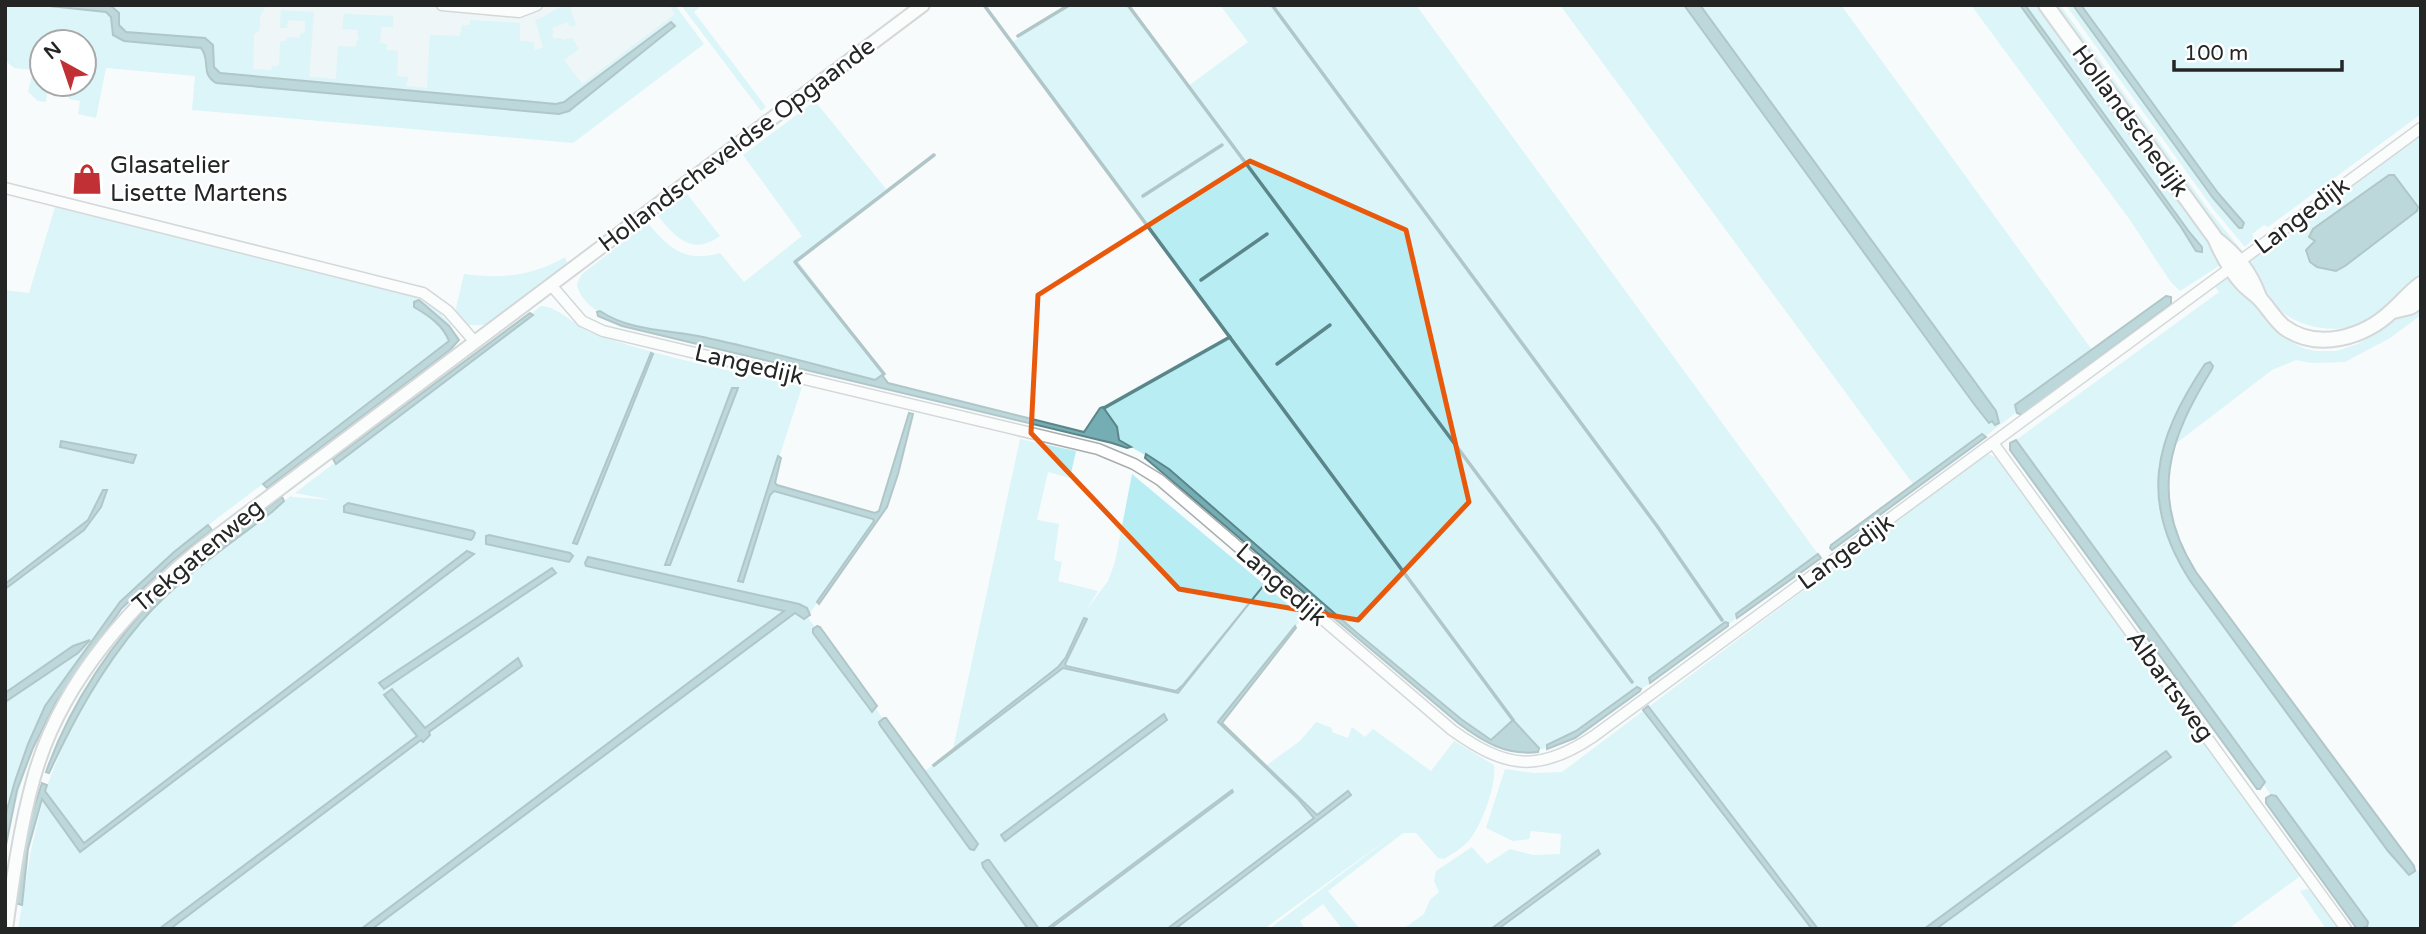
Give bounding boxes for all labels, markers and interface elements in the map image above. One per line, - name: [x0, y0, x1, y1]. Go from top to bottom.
- north arrow: [28, 28, 98, 98]
- scale bar: [2174, 28, 2342, 72]
- street label: Hollandscheveldse Opgaande: [593, 32, 881, 258]
- text: N: [40, 37, 66, 64]
- street label: Hollandschedijk: [2065, 40, 2195, 202]
- text: 100 m: [2184, 41, 2248, 66]
- place label: Glasatelier Lisette Martens: [110, 151, 287, 208]
- shop icon: Glasatelier Lisette Martens: [70, 162, 104, 196]
- street label: Langedijk: [2249, 171, 2355, 261]
- street label: Langedijk: [692, 338, 806, 392]
- street label: Trekgatenweg: [127, 493, 269, 619]
- street label: Langedijk: [1793, 508, 1899, 596]
- street label: Langedijk: [1230, 538, 1332, 632]
- street label: Albartsweg: [2120, 625, 2220, 747]

